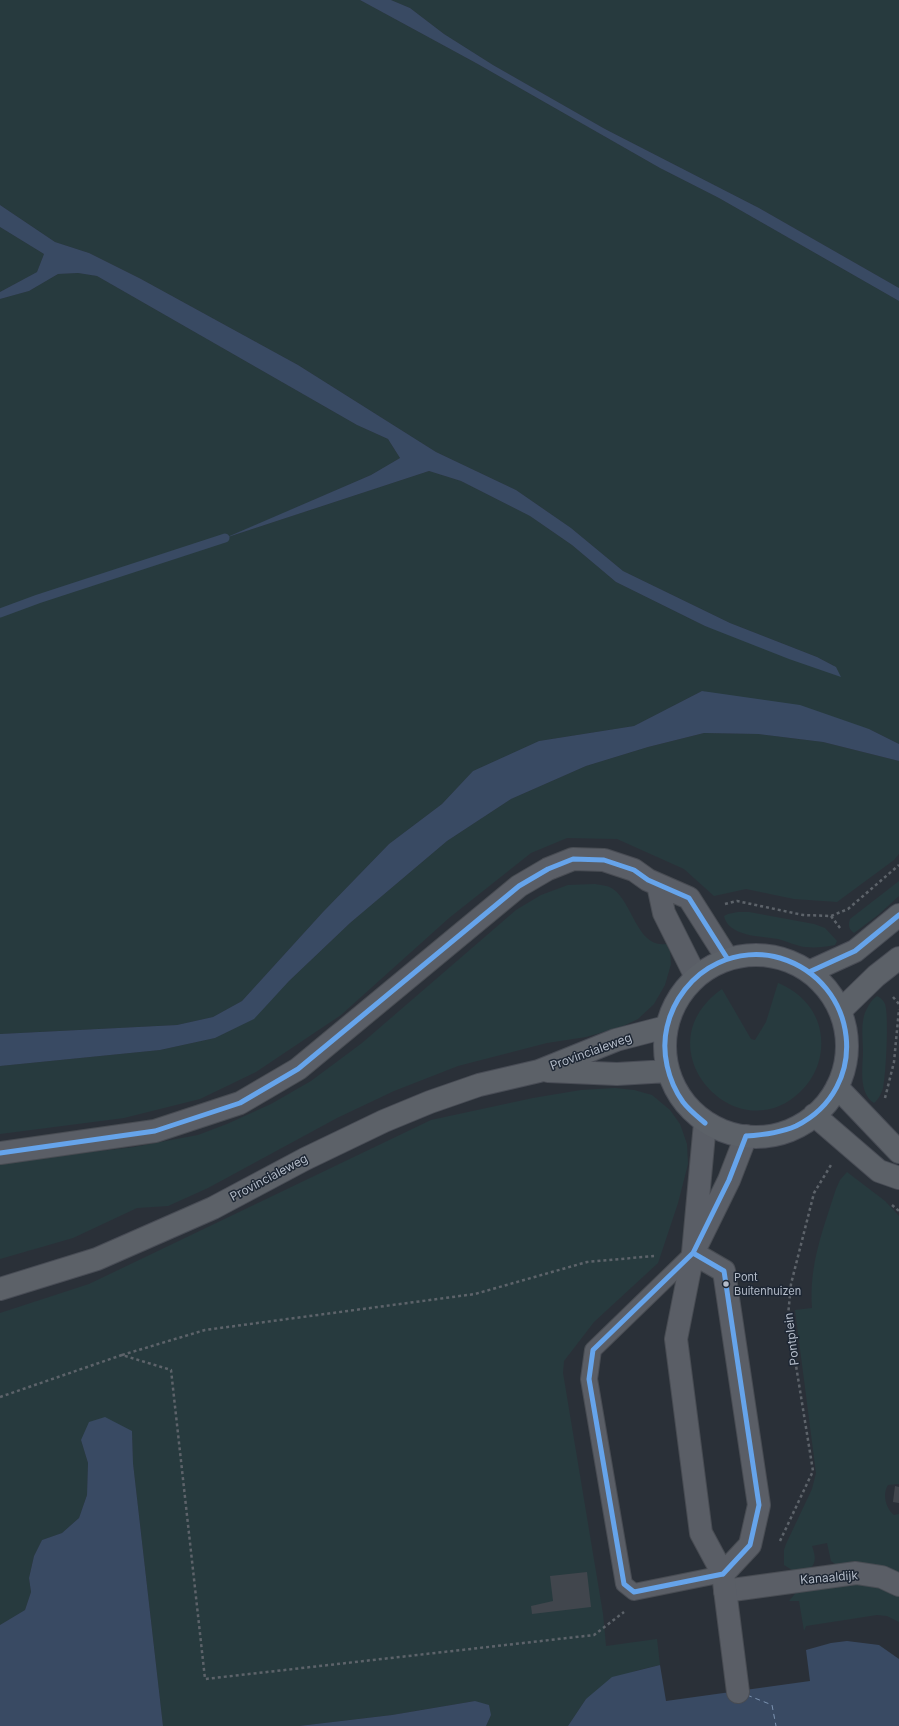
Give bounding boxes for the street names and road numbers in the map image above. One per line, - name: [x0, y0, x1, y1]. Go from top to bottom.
- street label: Provincialeweg: [548, 1031, 634, 1073]
- street label: Provincialeweg: [228, 1151, 310, 1205]
- street label: Pontplein: [782, 1312, 802, 1366]
- street label: Kanaaldijk: [799, 1568, 859, 1588]

